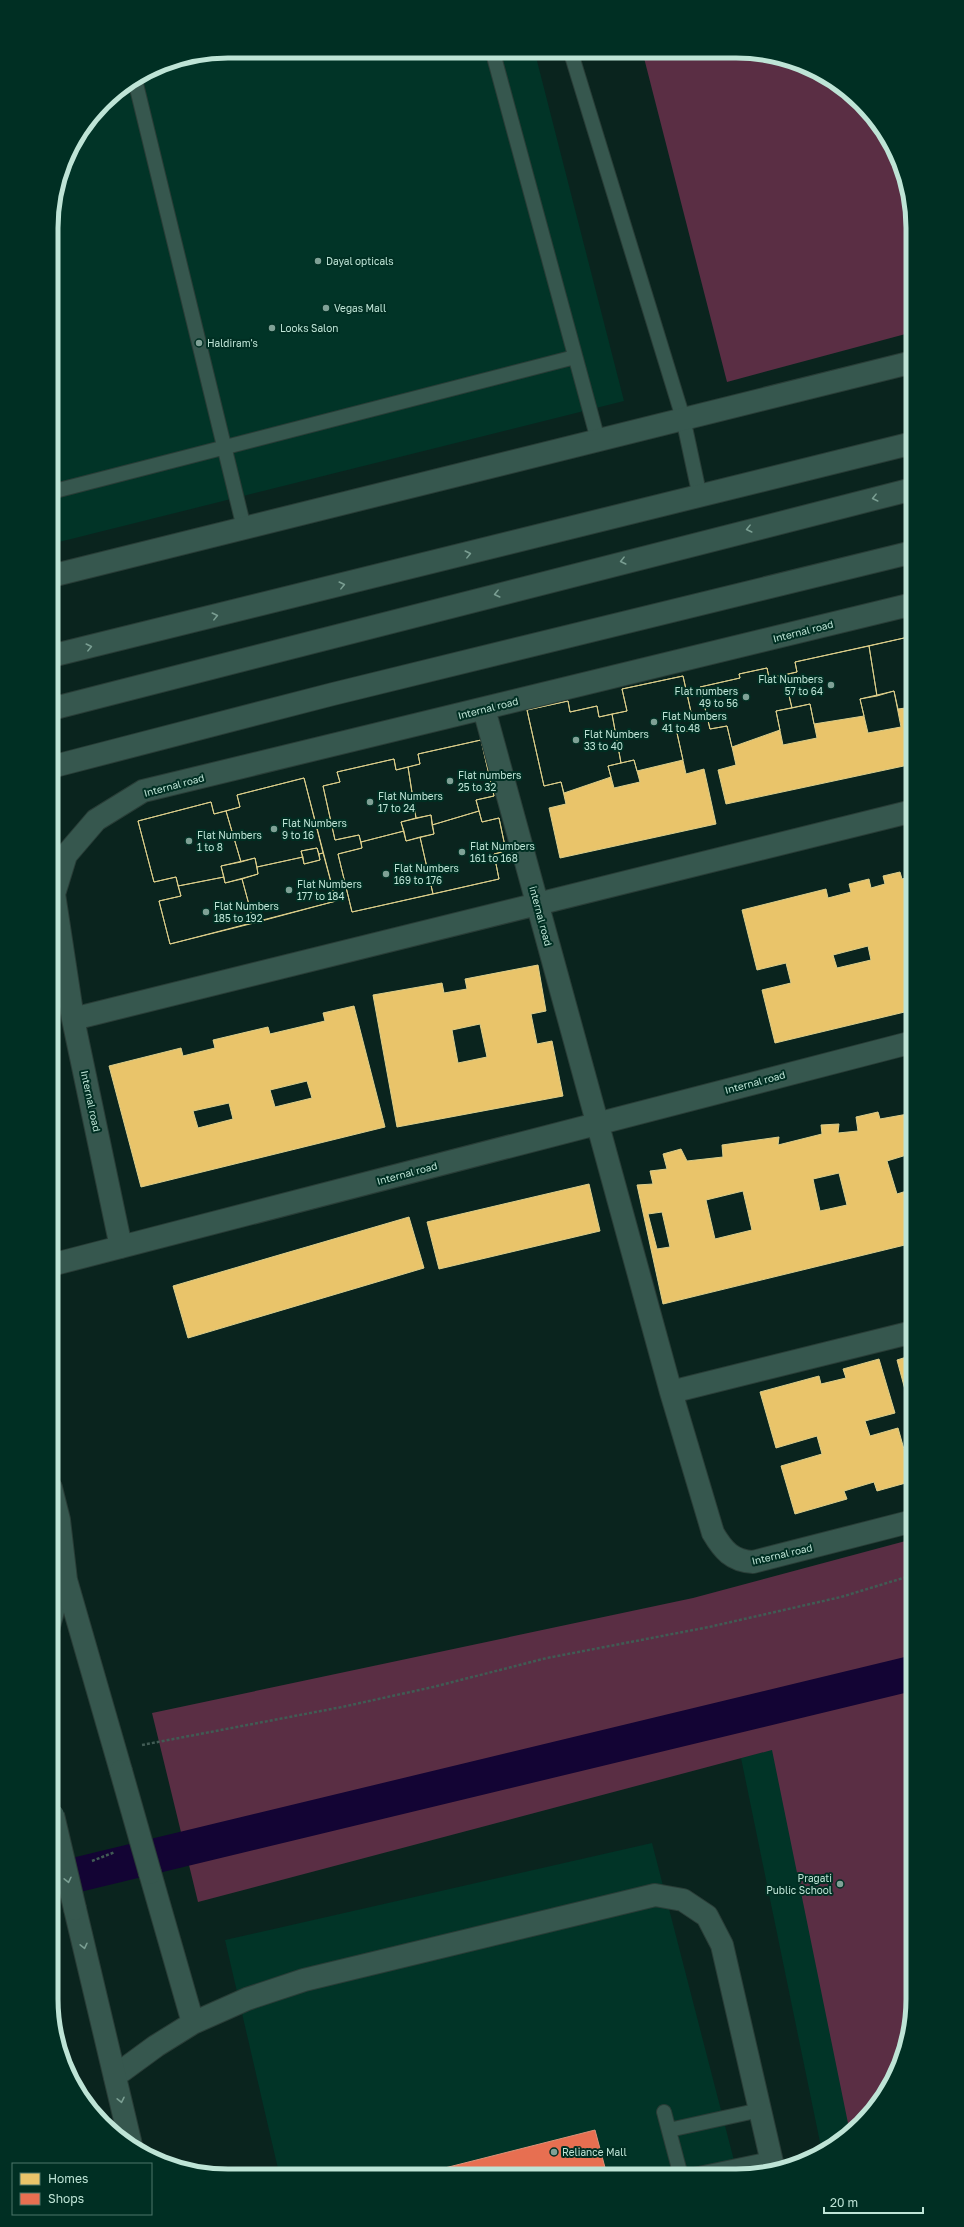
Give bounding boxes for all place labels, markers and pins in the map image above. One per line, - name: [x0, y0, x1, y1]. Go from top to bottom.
- place label: Dayal opticals: [326, 255, 394, 267]
- marker: Dayal opticals: [313, 256, 323, 266]
- place label: Vegas Mall: [334, 302, 386, 314]
- marker: Vegas Mall: [321, 303, 331, 313]
- place label: Looks Salon: [280, 322, 338, 334]
- marker: Looks Salon: [267, 323, 277, 333]
- place label: Haldiram's: [207, 337, 258, 349]
- marker: Haldiram's: [194, 338, 204, 348]
- place label: Flat Numbers 57 to 64: [758, 673, 823, 697]
- marker: Flat Numbers 57 to 64: [826, 680, 836, 690]
- place label: Flat numbers 49 to 56: [675, 685, 738, 709]
- marker: Flat numbers 49 to 56: [741, 692, 751, 702]
- place label: Flat Numbers 41 to 48: [662, 710, 727, 734]
- marker: Flat Numbers 41 to 48: [649, 717, 659, 727]
- place label: Flat Numbers 33 to 40: [584, 728, 649, 752]
- marker: Flat Numbers 33 to 40: [571, 735, 581, 745]
- place label: Flat numbers 25 to 32: [458, 769, 521, 793]
- marker: Flat numbers 25 to 32: [445, 776, 455, 786]
- place label: Flat Numbers 17 to 24: [378, 790, 443, 814]
- marker: Flat Numbers 17 to 24: [365, 797, 375, 807]
- place label: Flat Numbers 9 to 16: [282, 817, 347, 841]
- marker: Flat Numbers 9 to 16: [269, 824, 279, 834]
- place label: Flat Numbers 1 to 8: [197, 829, 262, 853]
- marker: Flat Numbers 1 to 8: [184, 836, 194, 846]
- place label: Flat Numbers 161 to 168: [470, 840, 535, 864]
- marker: Flat Numbers 161 to 168: [457, 847, 467, 857]
- place label: Flat Numbers 169 to 176: [394, 862, 459, 886]
- marker: Flat Numbers 169 to 176: [381, 869, 391, 879]
- place label: Flat Numbers 177 to 184: [297, 878, 362, 902]
- marker: Flat Numbers 177 to 184: [284, 885, 294, 895]
- place label: Flat Numbers 185 to 192: [214, 900, 279, 924]
- marker: Flat Numbers 185 to 192: [201, 907, 211, 917]
- place label: Pragati Public School: [766, 1872, 832, 1896]
- marker: Pragati Public School: [835, 1879, 845, 1889]
- place label: Reliance Mall: [562, 2146, 627, 2158]
- marker: Reliance Mall: [549, 2147, 559, 2157]

